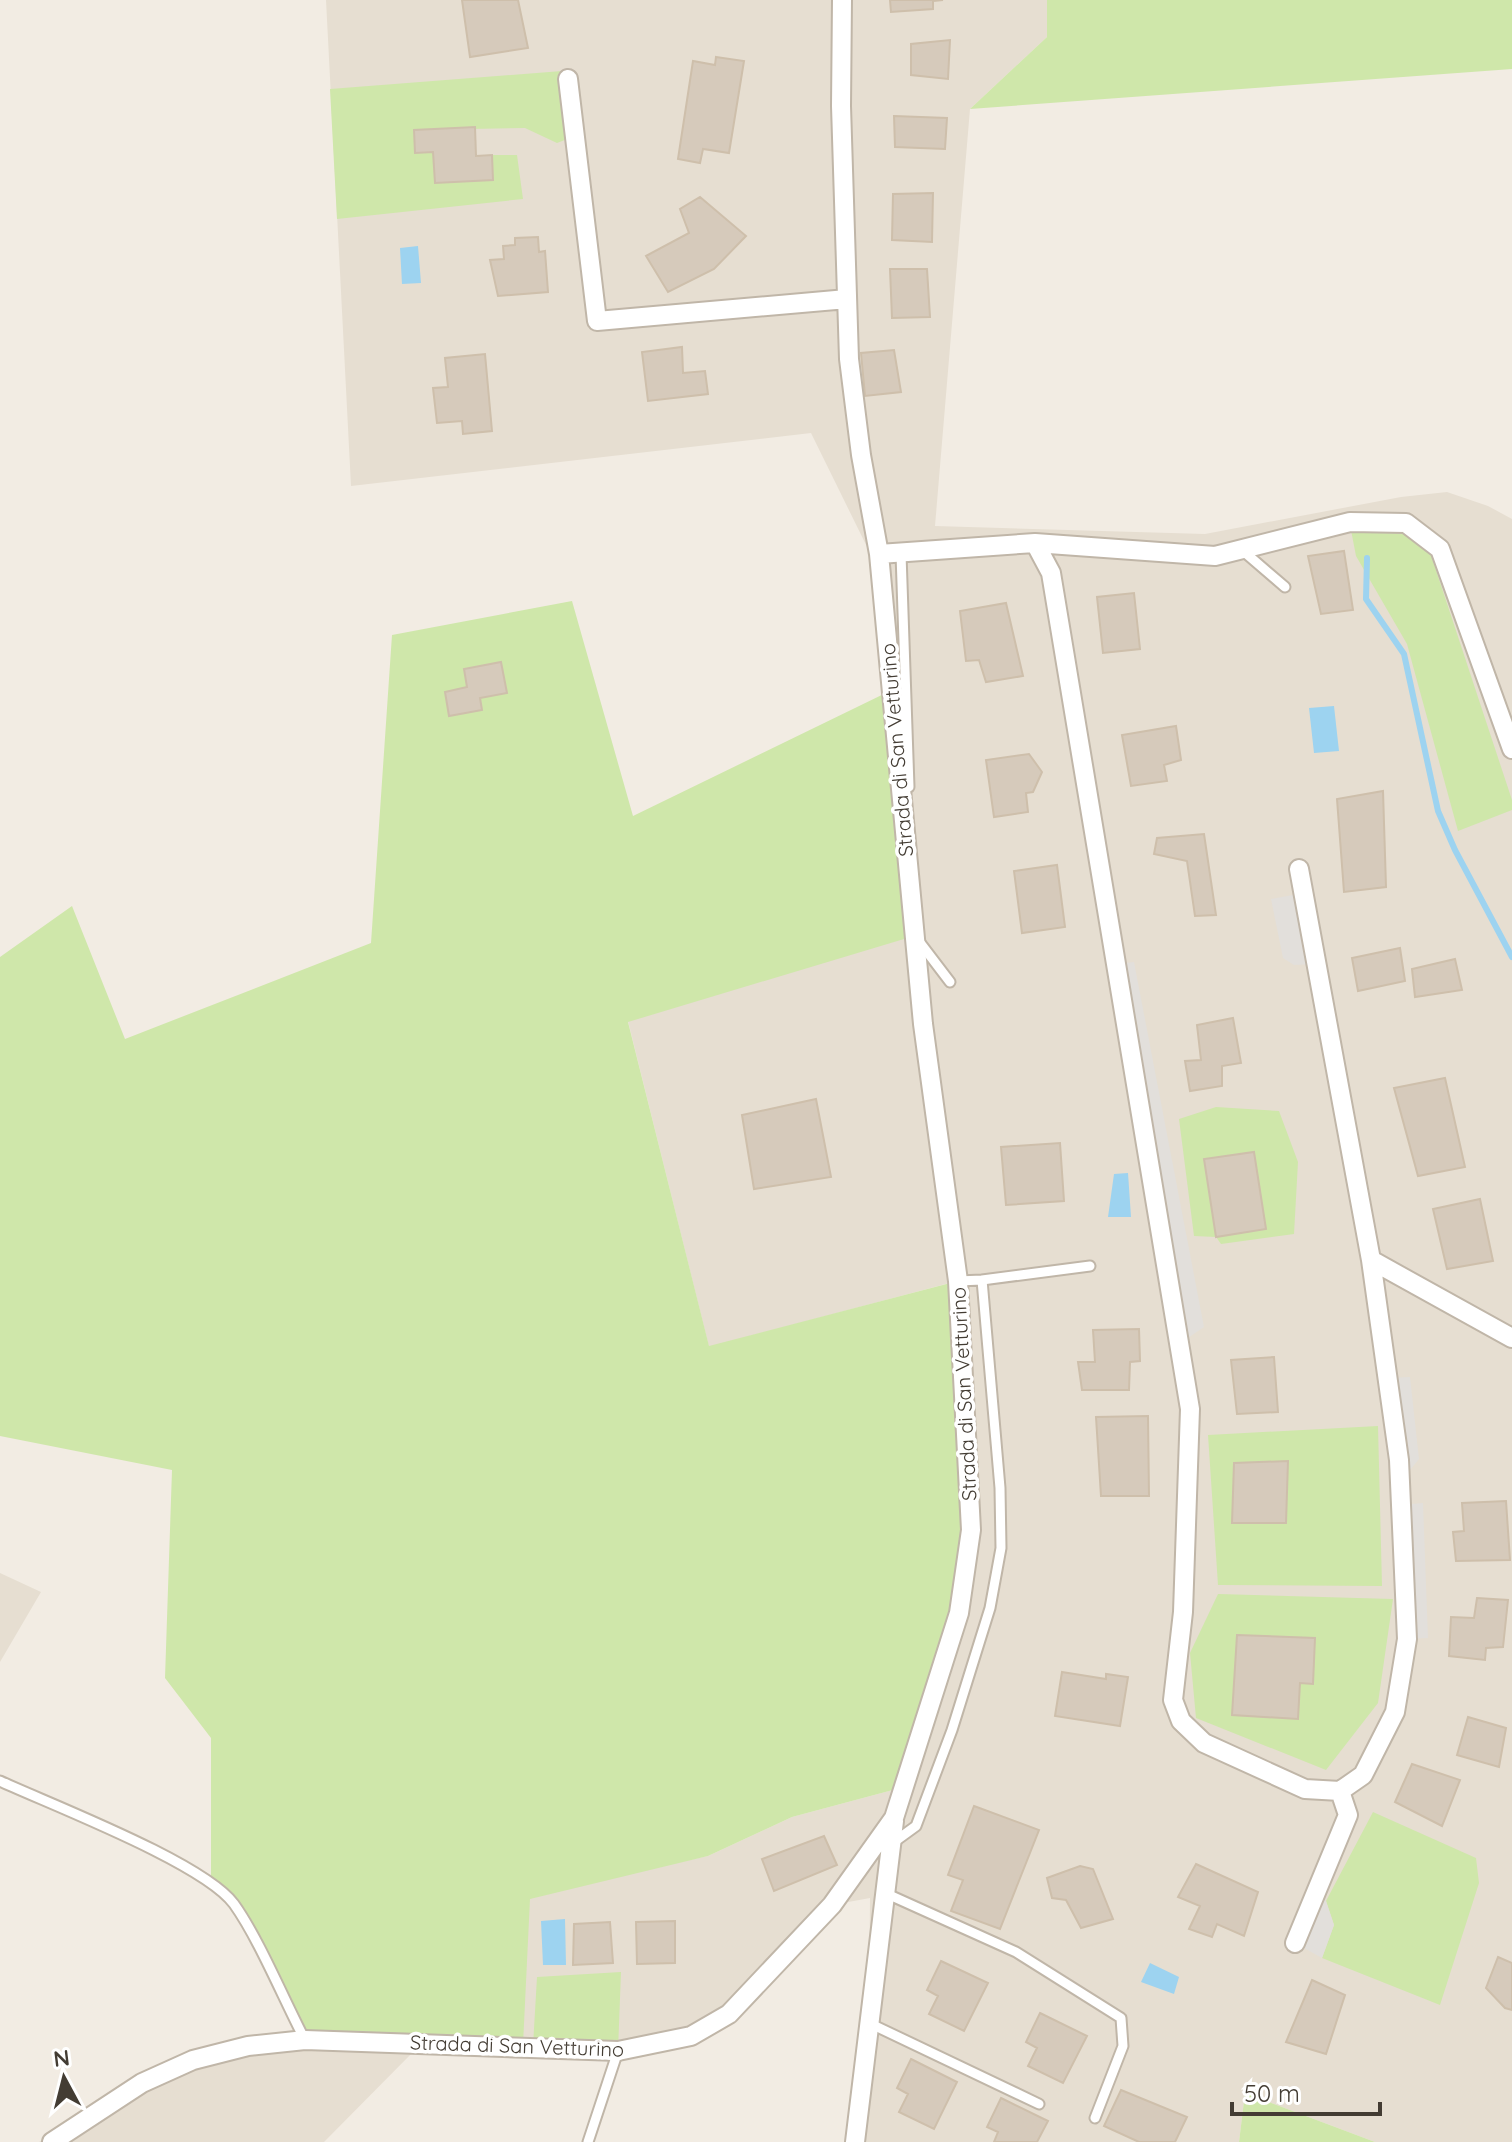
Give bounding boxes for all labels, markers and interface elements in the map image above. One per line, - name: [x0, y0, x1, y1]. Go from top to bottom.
- street label: Strada di San Vetturino: [875, 642, 918, 858]
- street label: Strada di San Vetturino: [945, 1286, 982, 1502]
- street label: Strada di San Vetturino: [410, 2029, 625, 2062]
- north arrow: [24, 2038, 104, 2118]
- text: N: [52, 2043, 71, 2073]
- scale bar: [1232, 2066, 1380, 2116]
- text: 50 m: [1244, 2078, 1300, 2108]

